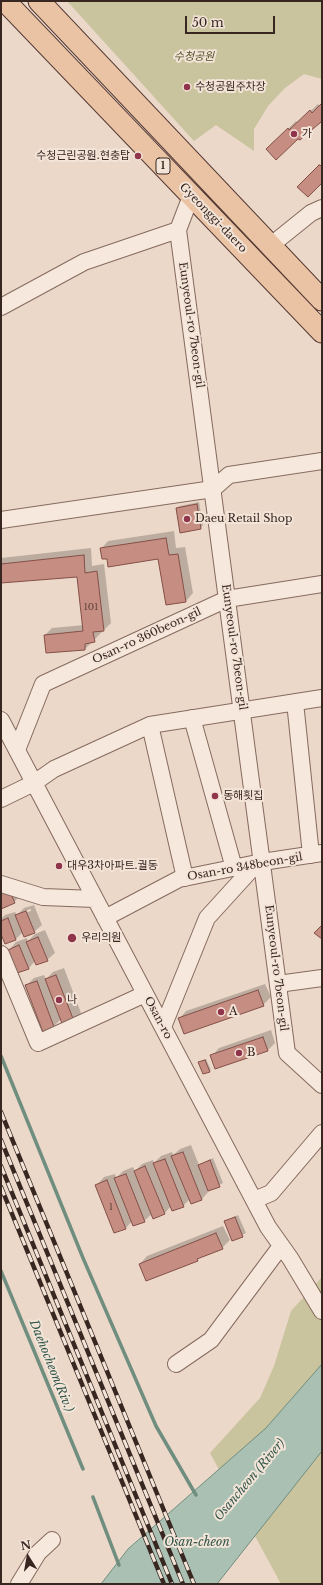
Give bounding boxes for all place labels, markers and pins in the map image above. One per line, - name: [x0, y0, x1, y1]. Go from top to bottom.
- place label: 수청공원주차장: [195, 80, 266, 94]
- marker: 수청공원주차장: [182, 82, 192, 92]
- place label: 가: [302, 127, 312, 141]
- marker: 가: [289, 129, 299, 139]
- place label: 수청근린공원.현충탑: [36, 149, 130, 163]
- marker: 수청근린공원.현충탑: [133, 151, 143, 161]
- place label: Daeu Retail Shop: [195, 512, 293, 526]
- marker: Daeu Retail Shop: [182, 514, 192, 524]
- place label: 동해횟집: [223, 789, 263, 803]
- marker: 동해횟집: [210, 791, 220, 801]
- place label: 대우3차아파트.궐동: [67, 859, 158, 873]
- marker: 대우3차아파트.궐동: [54, 861, 64, 871]
- place label: 우리의원: [81, 931, 121, 945]
- marker: 우리의원: [66, 932, 78, 944]
- place label: 나: [67, 993, 77, 1007]
- marker: 나: [54, 995, 64, 1005]
- place label: A: [229, 1005, 237, 1019]
- marker: A: [216, 1007, 226, 1017]
- place label: B: [247, 1046, 255, 1060]
- marker: B: [234, 1048, 244, 1058]

